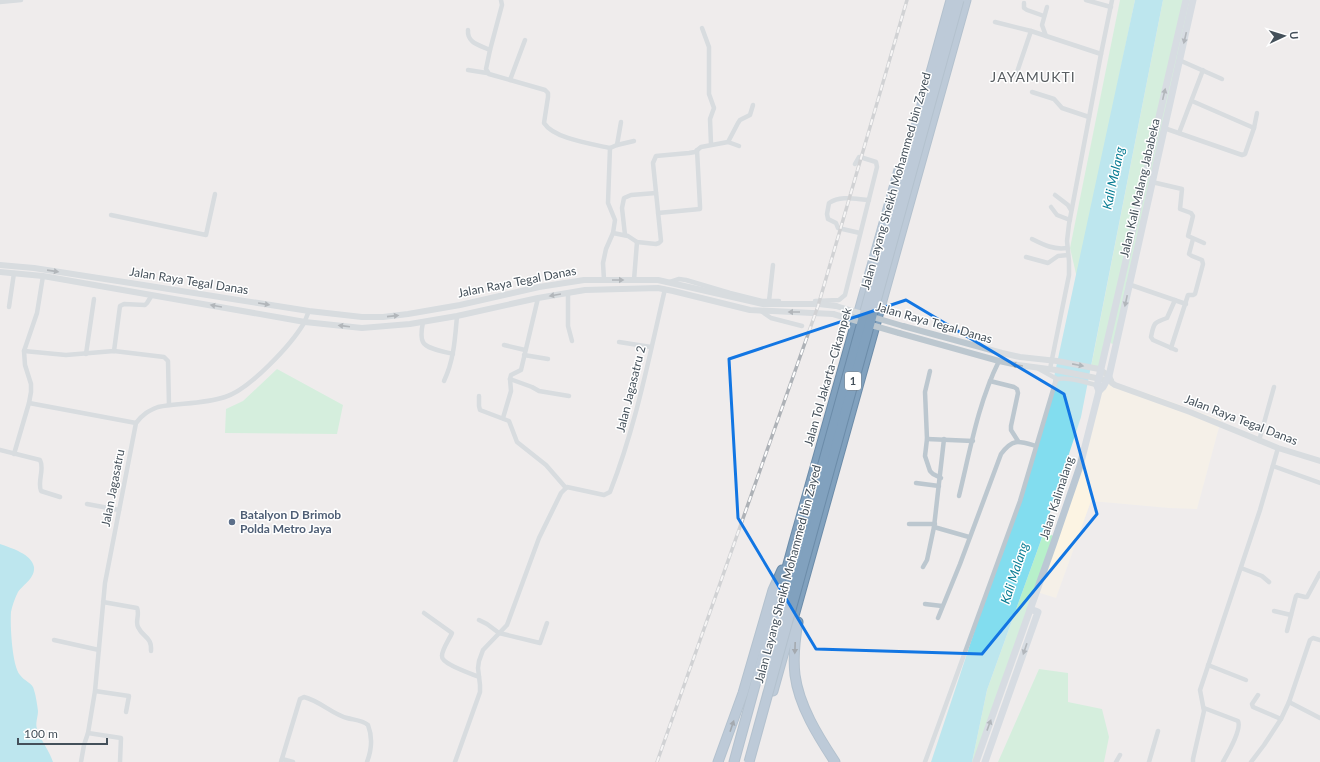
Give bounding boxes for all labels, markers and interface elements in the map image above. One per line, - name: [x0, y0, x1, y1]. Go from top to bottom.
- north arrow: [1264, 16, 1304, 56]
- text: U: [1288, 31, 1301, 40]
- one-way arrow: [1181, 32, 1187, 44]
- district label: JAYAMUKTI: [990, 68, 1076, 85]
- street label: Jalan Layang Sheikh Mohammed bin Zayed: [857, 71, 934, 291]
- one-way arrow: [1161, 88, 1167, 100]
- street label: Jalan Kali Malang Jababeka: [1116, 117, 1163, 259]
- water label: Kali Malang: [1099, 144, 1128, 211]
- street label: Jalan Raya Tegal Danas: [456, 263, 577, 300]
- street label: Jalan Raya Tegal Danas: [129, 264, 250, 297]
- one-way arrow: [47, 268, 59, 274]
- one-way arrow: [612, 277, 625, 283]
- one-way arrow: [549, 292, 561, 298]
- one-way arrow: [1122, 295, 1128, 308]
- street label: Jalan Raya Tegal Danas: [874, 299, 994, 346]
- one-way arrow: [258, 301, 270, 307]
- one-way arrow: [210, 303, 222, 309]
- street label: Jalan Tol Jakarta–Cikampek: [801, 305, 855, 448]
- one-way arrow: [787, 309, 800, 315]
- one-way arrow: [387, 313, 399, 319]
- one-way arrow: [338, 323, 350, 329]
- street label: Jalan Jagasatru 2: [613, 344, 649, 434]
- one-way arrow: [1011, 362, 1023, 368]
- one-way arrow: [1072, 363, 1084, 369]
- road number: 1: [845, 372, 861, 390]
- street label: Jalan Raya Tegal Danas: [1182, 391, 1300, 448]
- street label: Jalan Jagasatru: [98, 448, 127, 528]
- street label: Jalan Kalimalang: [1036, 454, 1077, 541]
- street label: Jalan Layang Sheikh Mohammed bin Zayed: [751, 463, 824, 685]
- place label: Batalyon D Brimob Polda Metro Jaya: [240, 507, 341, 536]
- marker: Batalyon D Brimob Polda Metro Jaya: [227, 517, 237, 527]
- water label: Kali Malang: [997, 540, 1032, 606]
- one-way arrow: [792, 642, 798, 655]
- one-way arrow: [1021, 643, 1027, 655]
- one-way arrow: [729, 719, 735, 731]
- one-way arrow: [987, 719, 993, 731]
- scale bar: [18, 720, 107, 746]
- text: 100 m: [24, 726, 58, 741]

